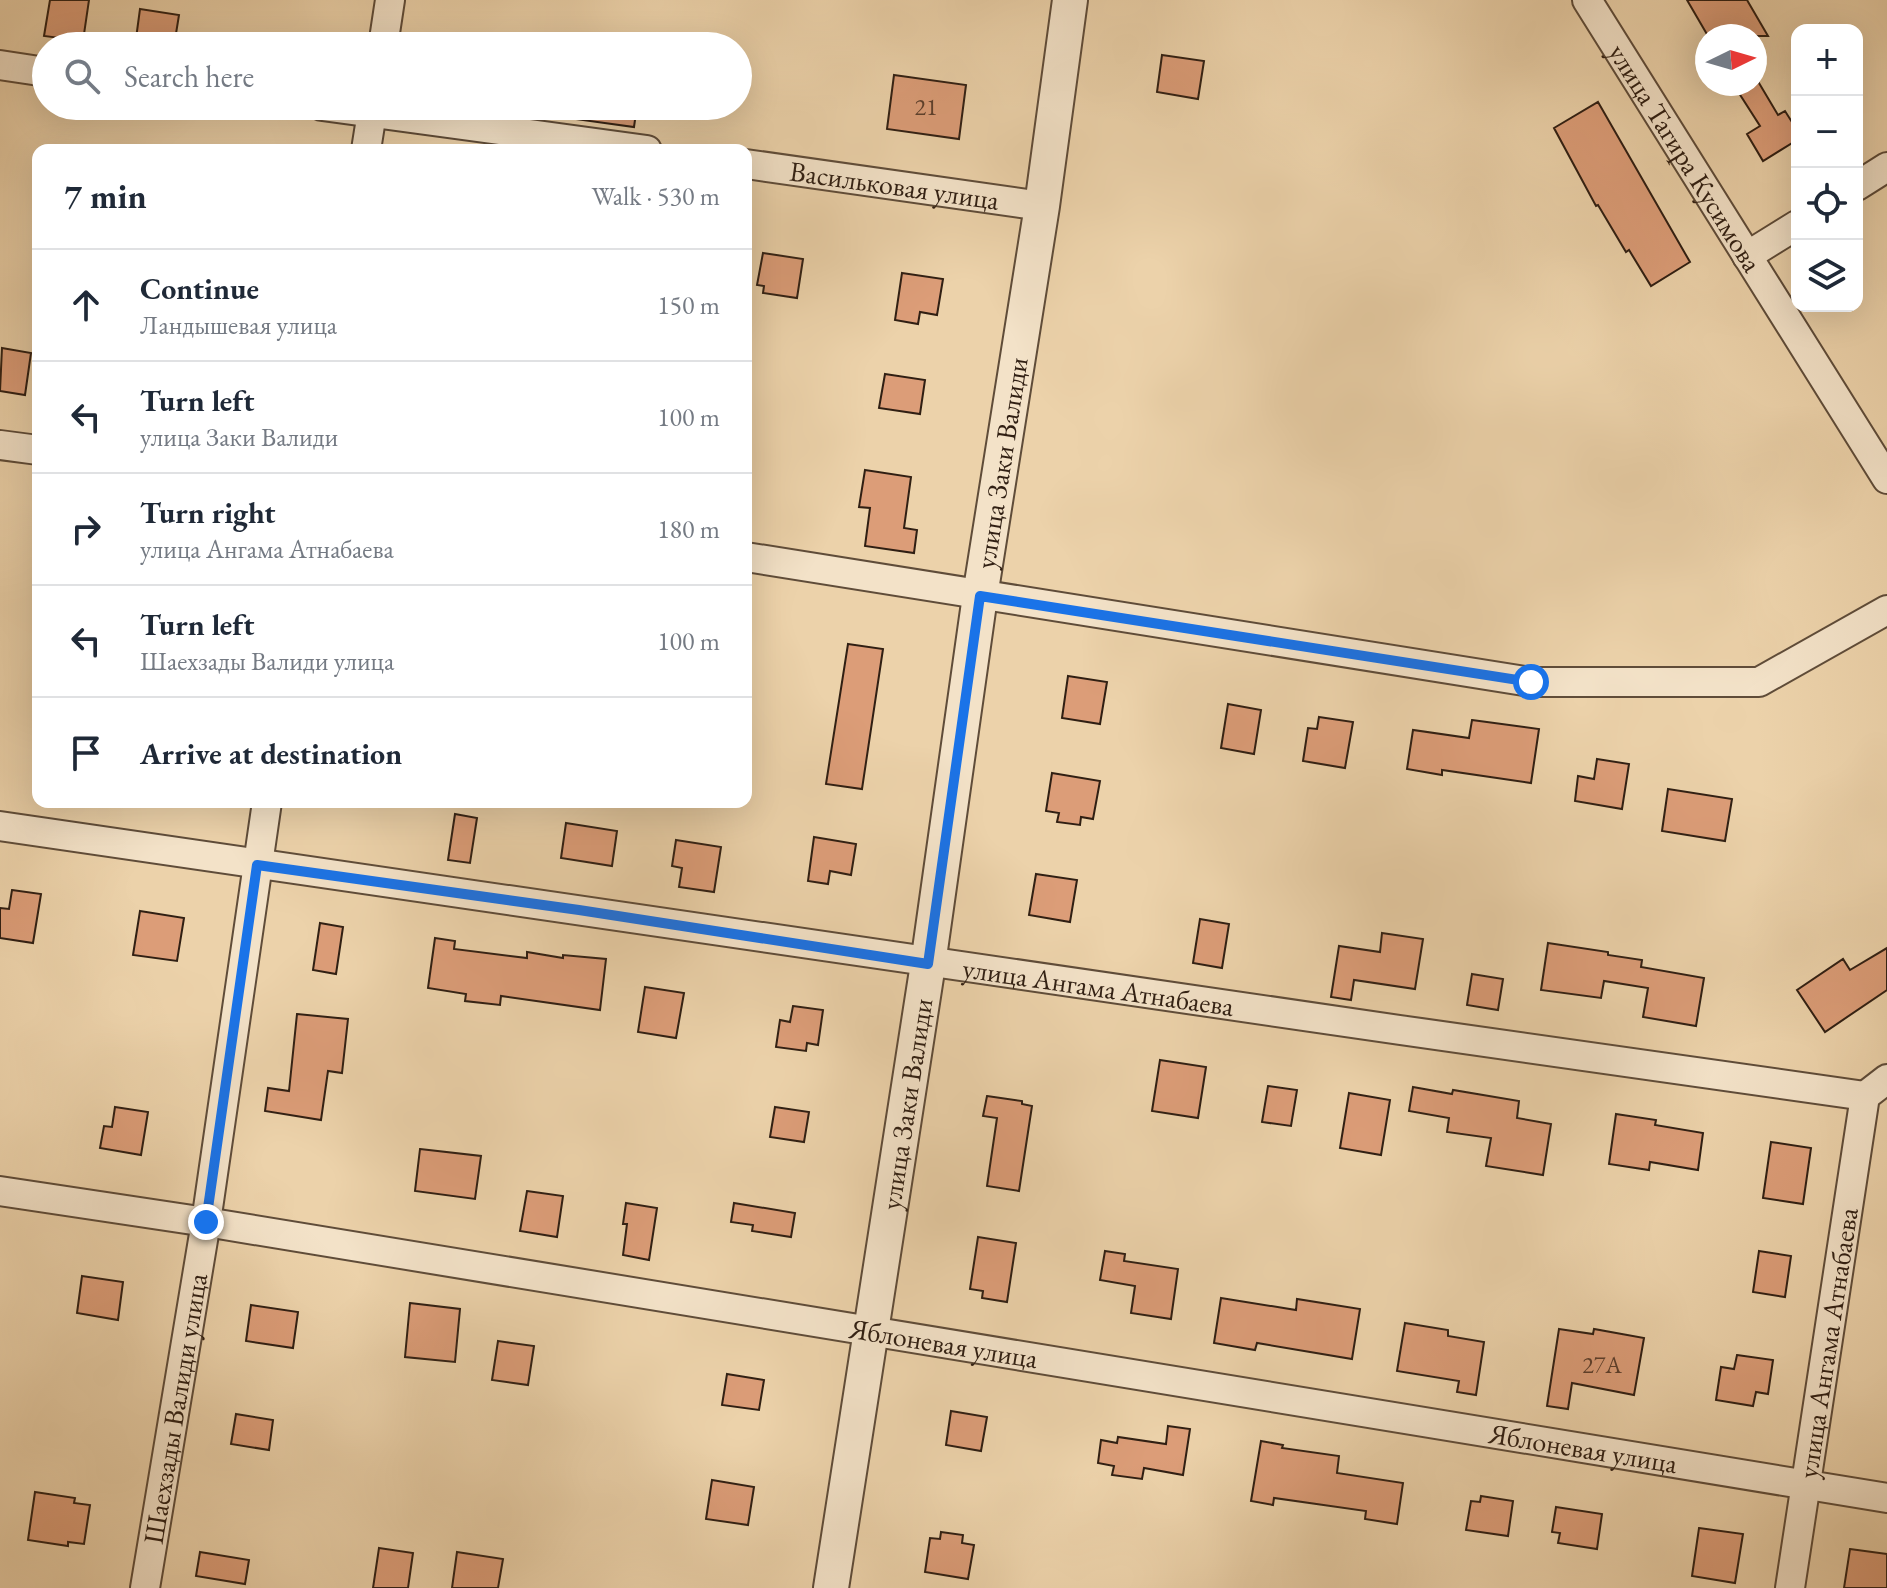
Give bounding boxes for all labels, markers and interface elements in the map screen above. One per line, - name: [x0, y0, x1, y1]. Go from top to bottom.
- north arrow: [1695, 24, 1767, 96]
- map controls: [1791, 24, 1863, 312]
- button: +: [1791, 24, 1863, 96]
- search box: [32, 32, 752, 120]
- street label: улица Тагира Кусимова: [1601, 37, 1771, 279]
- icon: search: [60, 54, 104, 98]
- text: Search here: [124, 57, 254, 96]
- house number: 21: [914, 91, 938, 122]
- button: −: [1791, 96, 1863, 168]
- street label: Васильковая улица: [787, 152, 1002, 218]
- button: locate: [1791, 168, 1863, 240]
- text: 7 min: [64, 174, 147, 218]
- text: Walk · 530 m: [592, 179, 720, 213]
- button: layers: [1791, 240, 1863, 312]
- text: Continue: [140, 269, 259, 308]
- icon: ahead: [64, 283, 108, 327]
- text: 150 m: [657, 288, 720, 322]
- text: Ландышевая улица: [140, 308, 337, 342]
- street label: улица Заки Валиди: [967, 354, 1036, 571]
- text: Turn left: [140, 381, 254, 420]
- icon: left: [64, 395, 108, 439]
- text: 100 m: [657, 400, 720, 434]
- text: улица Заки Валиди: [140, 420, 338, 454]
- text: Turn right: [140, 493, 276, 532]
- icon: right: [64, 507, 108, 551]
- text: 180 m: [657, 512, 720, 546]
- text: улица Ангама Атнабаева: [140, 532, 394, 566]
- text: Turn left: [140, 605, 254, 644]
- icon: left: [64, 619, 108, 663]
- text: 100 m: [657, 624, 720, 658]
- text: Шаехзады Валиди улица: [140, 644, 394, 678]
- route start: [1513, 664, 1549, 700]
- icon: arrive: [64, 731, 108, 775]
- text: Arrive at destination: [140, 734, 402, 773]
- street label: улица Ангама Атнабаева: [960, 949, 1237, 1024]
- street label: улица Заки Валиди: [872, 995, 940, 1212]
- route end: [188, 1204, 224, 1240]
- street label: улица Ангама Атнабаева: [1789, 1204, 1866, 1481]
- street label: Шаехзады Валиди улица: [135, 1270, 215, 1547]
- street label: Яблоневая улица: [846, 1310, 1041, 1376]
- house number: 27А: [1582, 1349, 1622, 1380]
- street label: Яблоневая улица: [1485, 1415, 1681, 1481]

